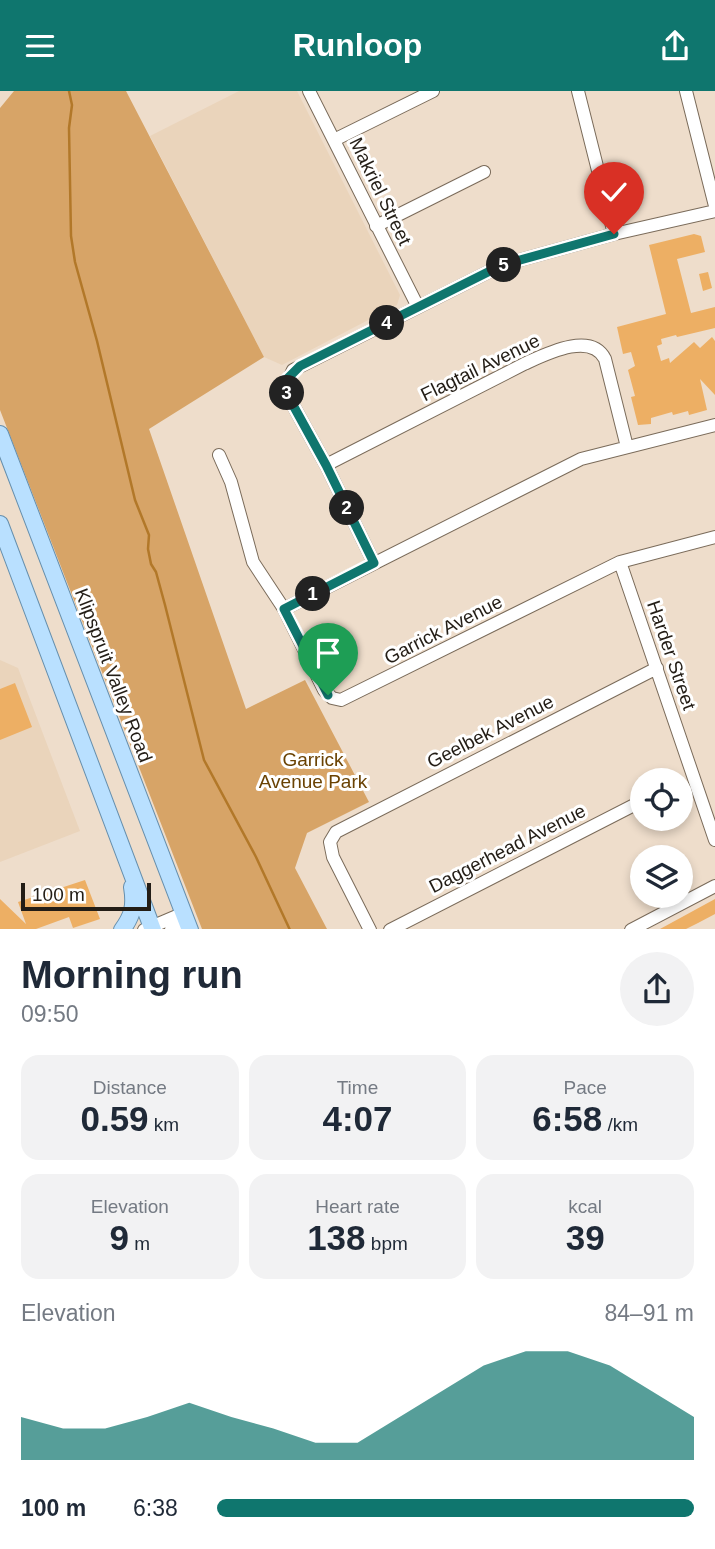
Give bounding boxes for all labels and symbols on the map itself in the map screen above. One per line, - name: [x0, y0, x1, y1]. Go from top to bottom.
- street label: Makriel Street: [345, 134, 416, 249]
- pin: [584, 162, 644, 234]
- pin: 5: [486, 247, 522, 283]
- pin: 4: [370, 306, 404, 341]
- street label: Flagtail Avenue: [417, 330, 543, 405]
- pin: 3: [270, 375, 304, 411]
- pin: 2: [330, 491, 364, 525]
- pin: 1: [296, 577, 330, 611]
- street label: Klipspruit Valley Road: [71, 585, 156, 765]
- street label: Garrick Avenue: [381, 591, 506, 668]
- street label: Harder Street: [643, 598, 700, 713]
- pin: [298, 623, 358, 695]
- street label: Geelbek Avenue: [423, 691, 557, 772]
- park label: Garrick Avenue Park: [259, 749, 368, 792]
- street label: Daggerhead Avenue: [425, 800, 589, 897]
- scale bar: [21, 881, 150, 912]

